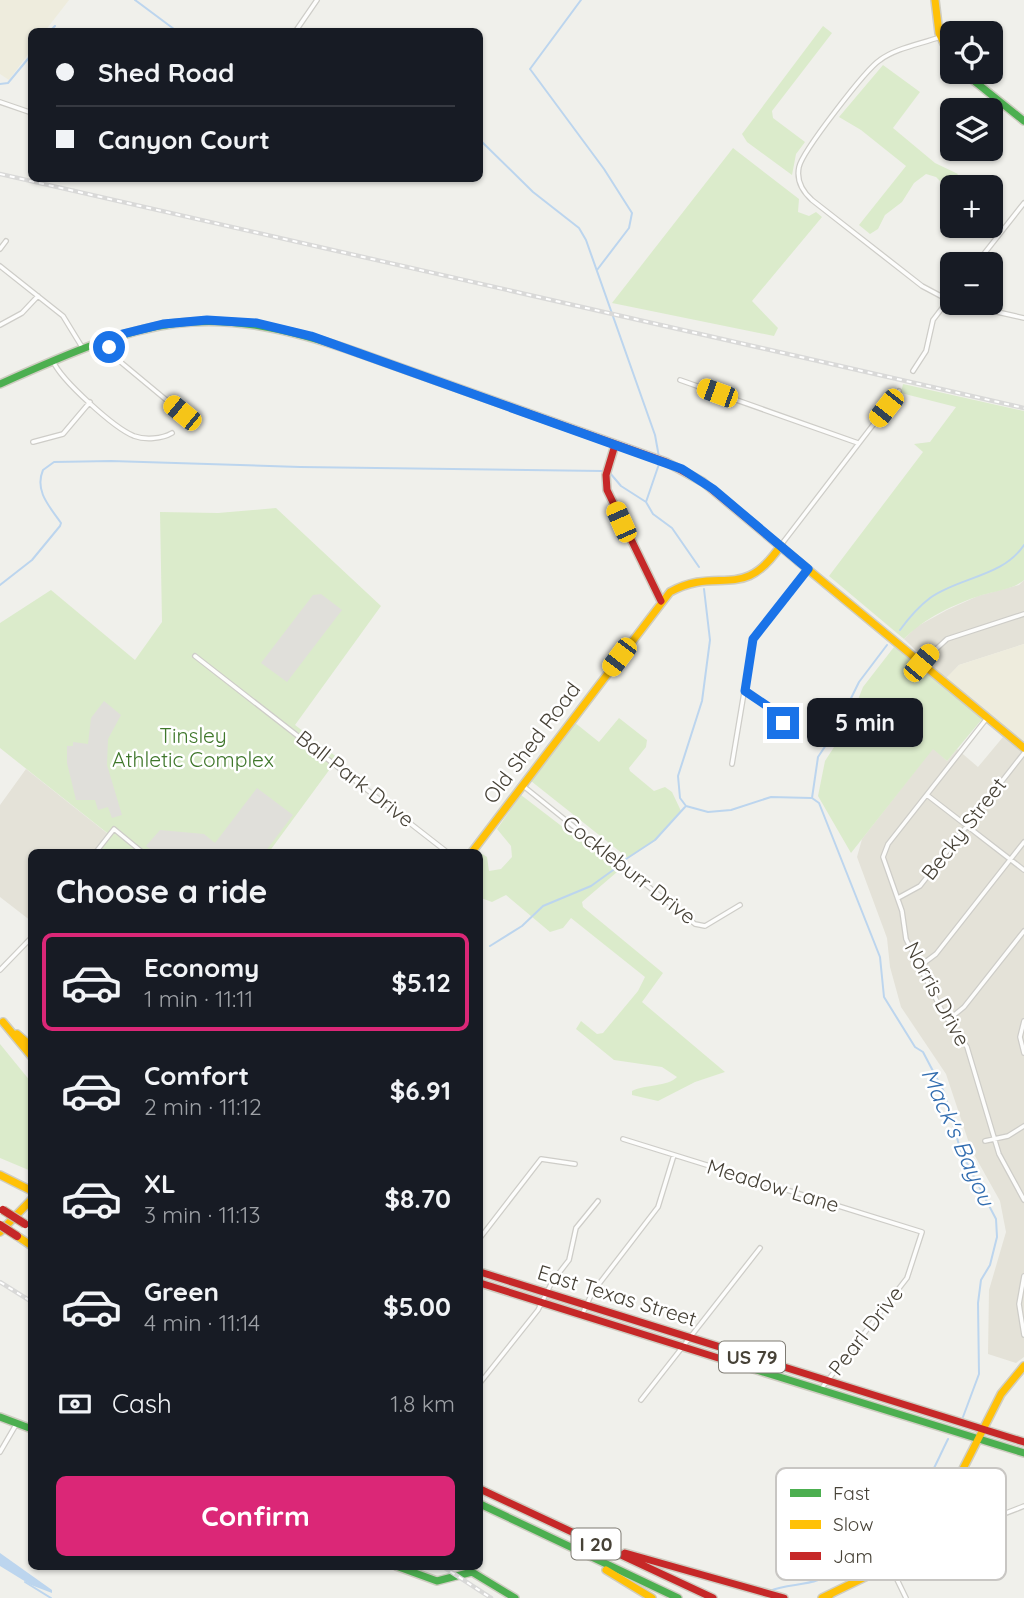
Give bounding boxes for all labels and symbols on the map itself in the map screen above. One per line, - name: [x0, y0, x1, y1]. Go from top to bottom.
- route start: [93, 331, 125, 363]
- car: [694, 376, 741, 410]
- car: [865, 385, 908, 431]
- car: [160, 392, 205, 434]
- car: [603, 499, 640, 545]
- car: [598, 634, 641, 680]
- car: [900, 640, 943, 686]
- street label: Old Shed Road: [477, 677, 585, 808]
- callout: 5 min: [808, 698, 923, 748]
- route end: [767, 707, 799, 739]
- park label: Tinsley Athletic Complex: [112, 722, 274, 772]
- street label: Ball Park Drive: [291, 724, 420, 832]
- street label: Becky Street: [915, 772, 1011, 885]
- street label: Cockleburr Drive: [558, 809, 701, 929]
- street label: Norris Drive: [899, 937, 976, 1050]
- water label: Mack's Bayou: [915, 1064, 1002, 1212]
- street label: Meadow Lane: [704, 1153, 843, 1217]
- street label: East Texas Street: [535, 1258, 700, 1332]
- street label: Pearl Drive: [822, 1281, 908, 1380]
- road number: US 79: [719, 1342, 785, 1372]
- legend: [776, 1468, 1006, 1580]
- text: Fast: [833, 1481, 870, 1505]
- text: Slow: [833, 1512, 874, 1536]
- road number: I 20: [572, 1528, 620, 1560]
- text: Jam: [833, 1544, 873, 1568]

